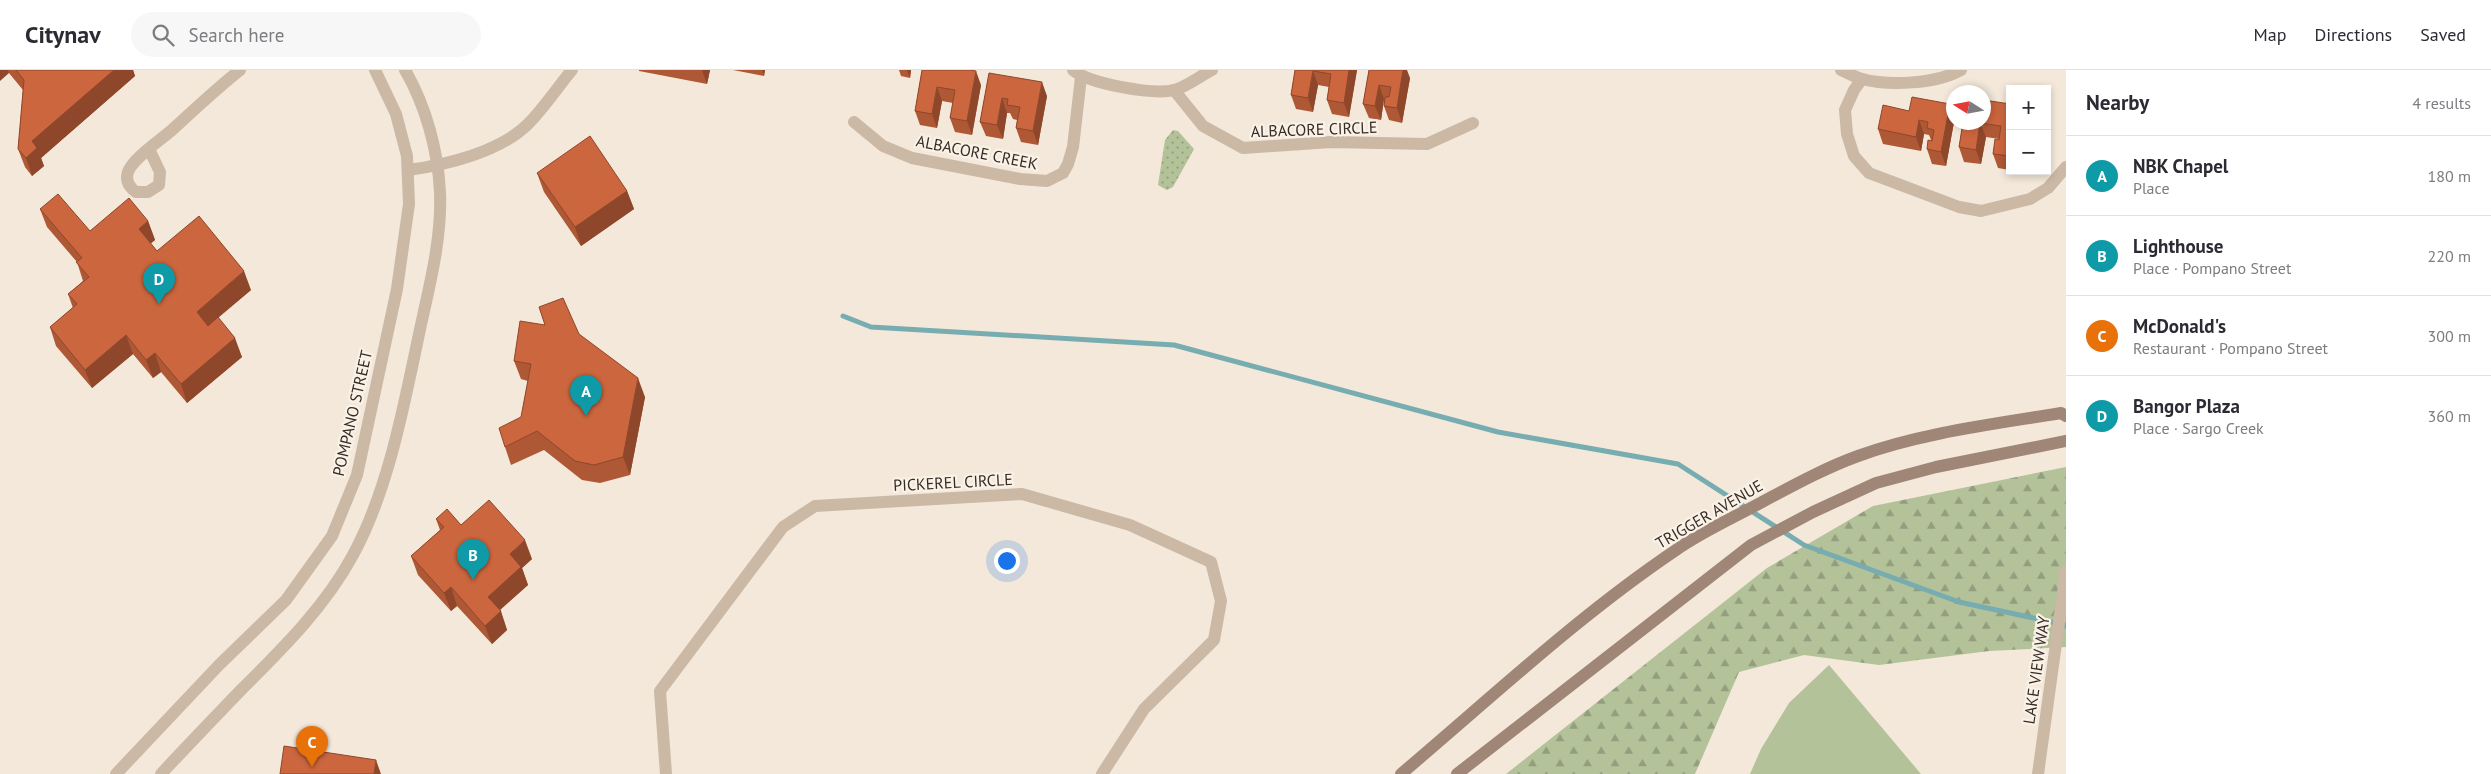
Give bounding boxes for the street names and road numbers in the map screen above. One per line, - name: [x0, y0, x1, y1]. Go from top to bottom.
- street label: ALBACORE CIRCLE: [1250, 117, 1378, 141]
- street label: ALBACORE CREEK: [914, 130, 1040, 174]
- street label: POMPANO STREET: [328, 348, 376, 478]
- street label: PICKEREL CIRCLE: [893, 469, 1013, 495]
- street label: TRIGGER AVENUE: [1652, 475, 1766, 553]
- street label: LAKE VIEW WAY: [2019, 615, 2053, 725]

